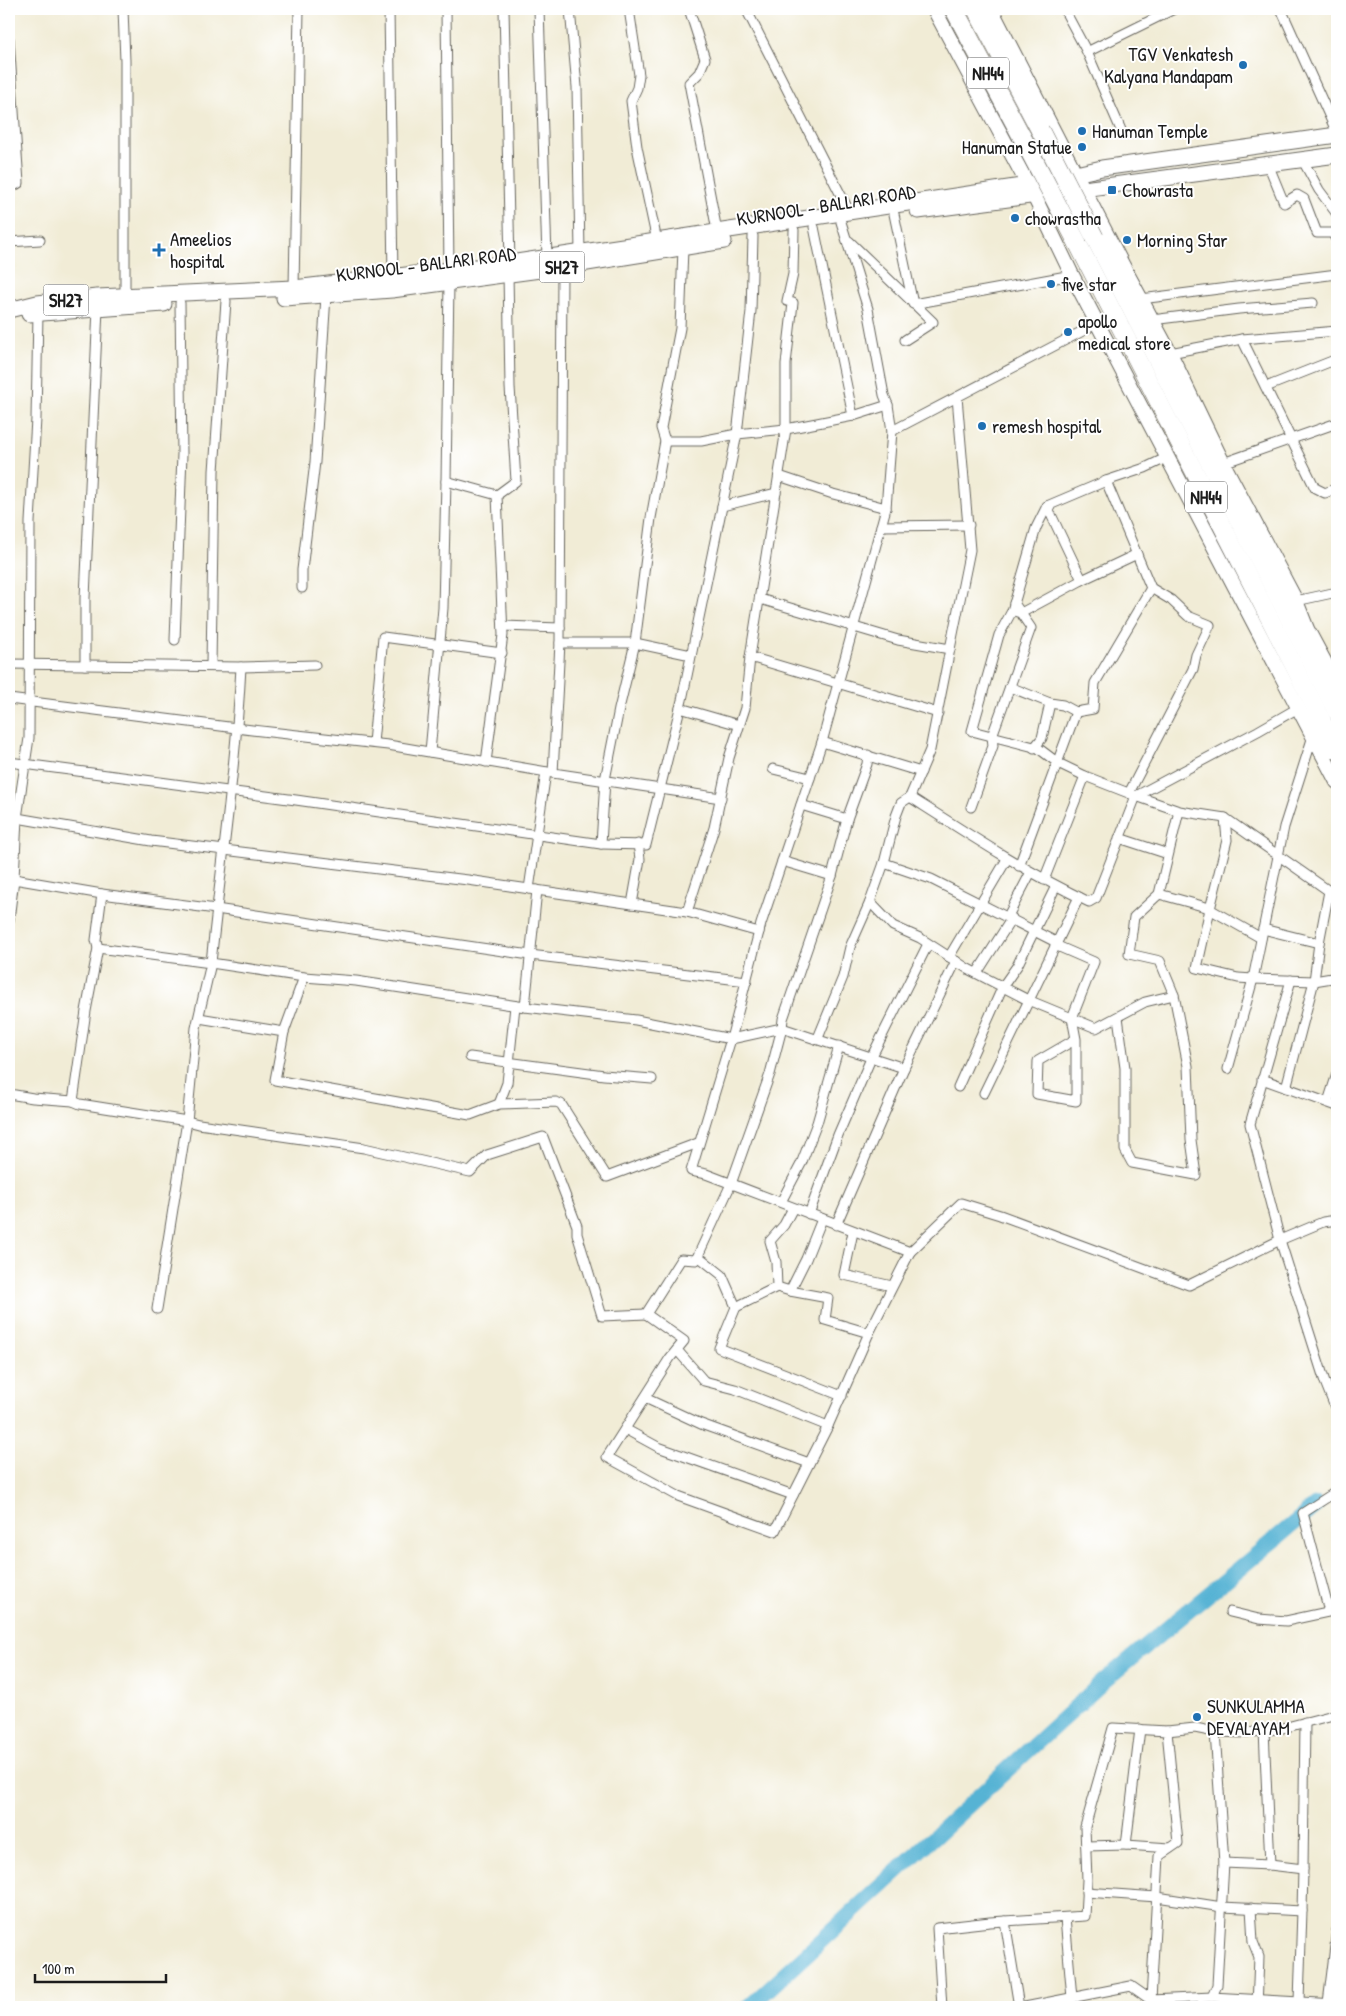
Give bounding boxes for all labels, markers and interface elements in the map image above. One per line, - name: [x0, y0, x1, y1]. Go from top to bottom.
- place label: TGV Venkatesh Kalyana Mandapam: [1104, 41, 1233, 89]
- road number: NH44: [967, 58, 1009, 88]
- marker: TGV Venkatesh Kalyana Mandapam: [1237, 59, 1249, 71]
- place label: Hanuman Temple: [1092, 118, 1208, 144]
- marker: Hanuman Temple: [1076, 125, 1088, 137]
- place label: Hanuman Statue: [962, 134, 1072, 160]
- marker: Hanuman Statue: [1076, 141, 1088, 153]
- place label: Chowrasta: [1122, 177, 1193, 203]
- street label: KURNOOL - BALLARI ROAD: [735, 178, 917, 232]
- marker: Chowrasta: [1106, 184, 1118, 196]
- place label: chowrastha: [1025, 205, 1101, 231]
- marker: chowrastha: [1009, 212, 1021, 224]
- place label: Ameelios hospital: [170, 226, 232, 274]
- place label: Morning Star: [1137, 227, 1228, 253]
- marker: Morning Star: [1121, 234, 1133, 246]
- street label: KURNOOL - BALLARI ROAD: [335, 240, 517, 288]
- marker: Ameelios hospital: [152, 243, 166, 257]
- road number: SH27: [540, 252, 584, 282]
- place label: five star: [1061, 271, 1117, 297]
- marker: five star: [1045, 278, 1057, 290]
- road number: SH27: [44, 284, 88, 316]
- place label: apollo medical store: [1078, 308, 1171, 356]
- marker: apollo medical store: [1062, 326, 1074, 338]
- place label: remesh hospital: [992, 413, 1102, 439]
- marker: remesh hospital: [976, 420, 988, 432]
- road number: NH44: [1185, 482, 1227, 512]
- place label: SUNKULAMMA DEVALAYAM: [1207, 1693, 1305, 1741]
- marker: SUNKULAMMA DEVALAYAM: [1191, 1711, 1203, 1723]
- scale bar: [35, 1951, 166, 1983]
- text: 100 m: [42, 1958, 75, 1979]

